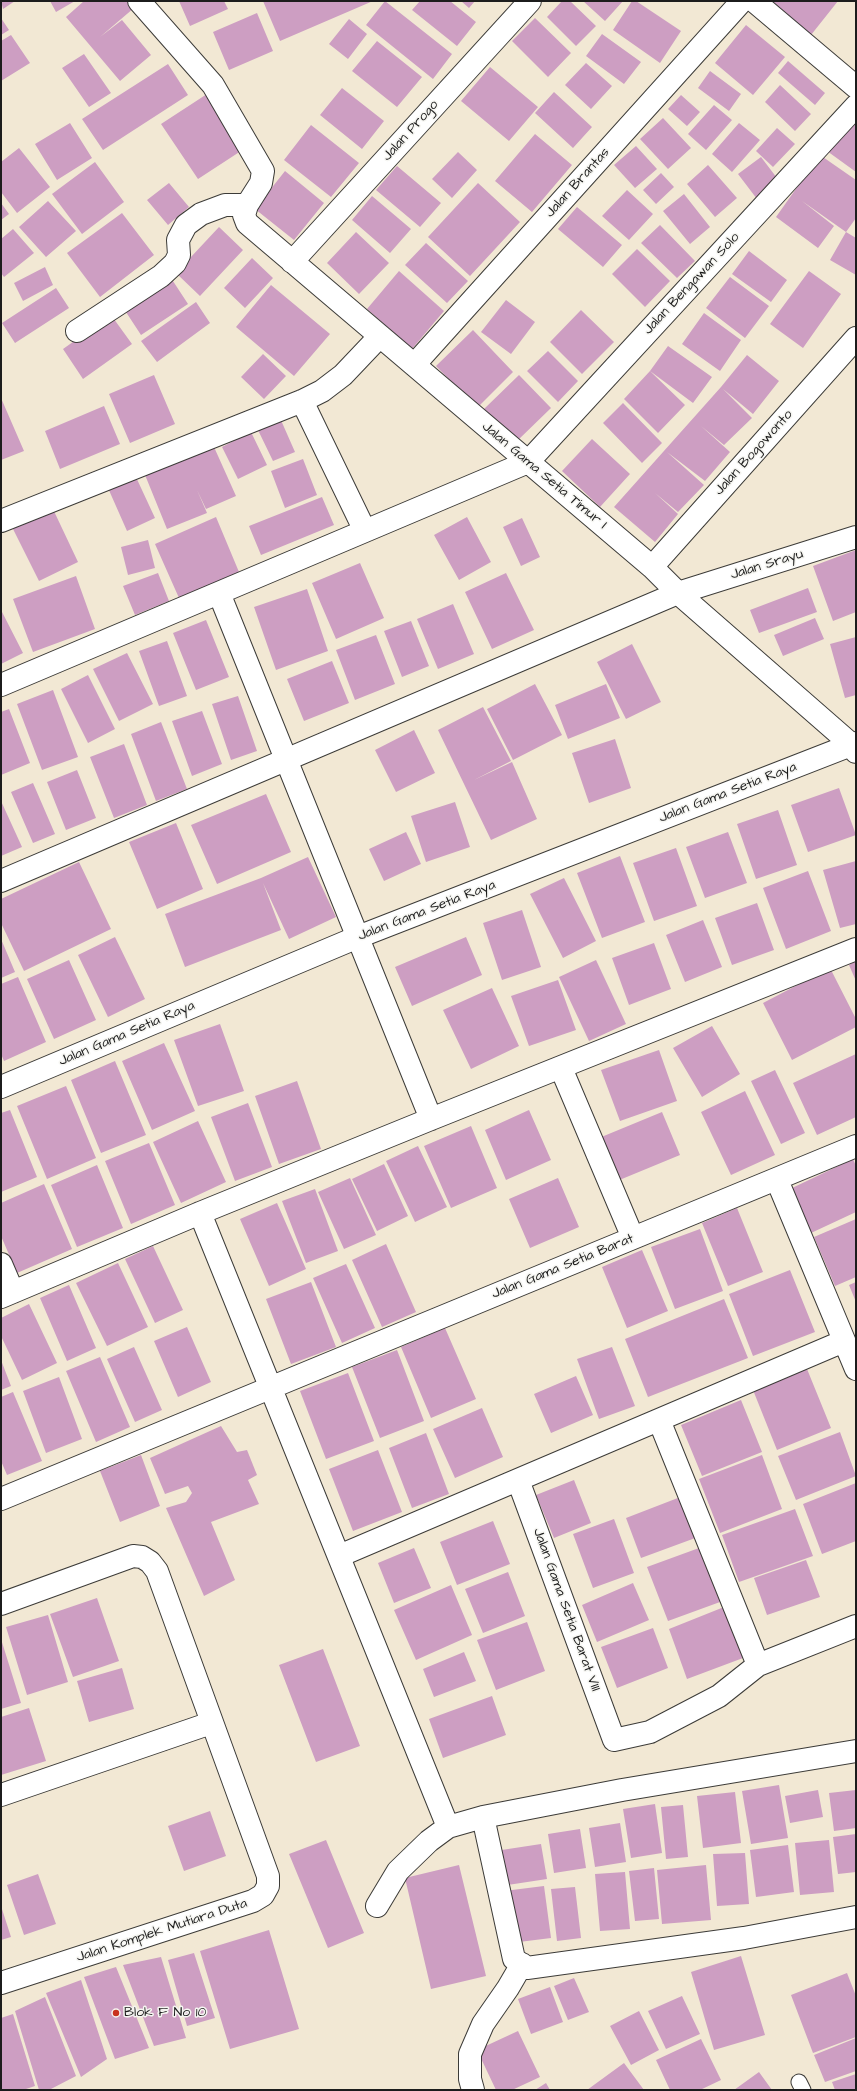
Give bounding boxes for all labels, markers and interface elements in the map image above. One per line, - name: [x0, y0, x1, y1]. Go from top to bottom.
- street label: Jalan Progo: [379, 97, 443, 165]
- street label: Jalan Brantas: [542, 145, 614, 221]
- street label: Jalan Bengawan Solo: [640, 230, 744, 338]
- street label: Jalan Bogowonto: [711, 407, 797, 499]
- street label: Jalan Gama Setia Timur I: [478, 419, 610, 533]
- street label: Jalan Srayu: [729, 546, 805, 584]
- street label: Jalan Gama Setia Raya: [657, 759, 799, 827]
- street label: Jalan Gama Setia Raya: [356, 877, 498, 945]
- street label: Jalan Gama Setia Raya: [57, 998, 197, 1070]
- street label: Jalan Gama Setia Barat: [490, 1231, 636, 1303]
- street label: Jalan Gama Setia Barat VIII: [529, 1526, 603, 1694]
- street label: Jalan Komplek Mutiara Duta: [75, 1895, 249, 1967]
- place label: Blok F No 10: [124, 2005, 206, 2021]
- marker: Blok F No 10: [111, 2008, 121, 2018]

